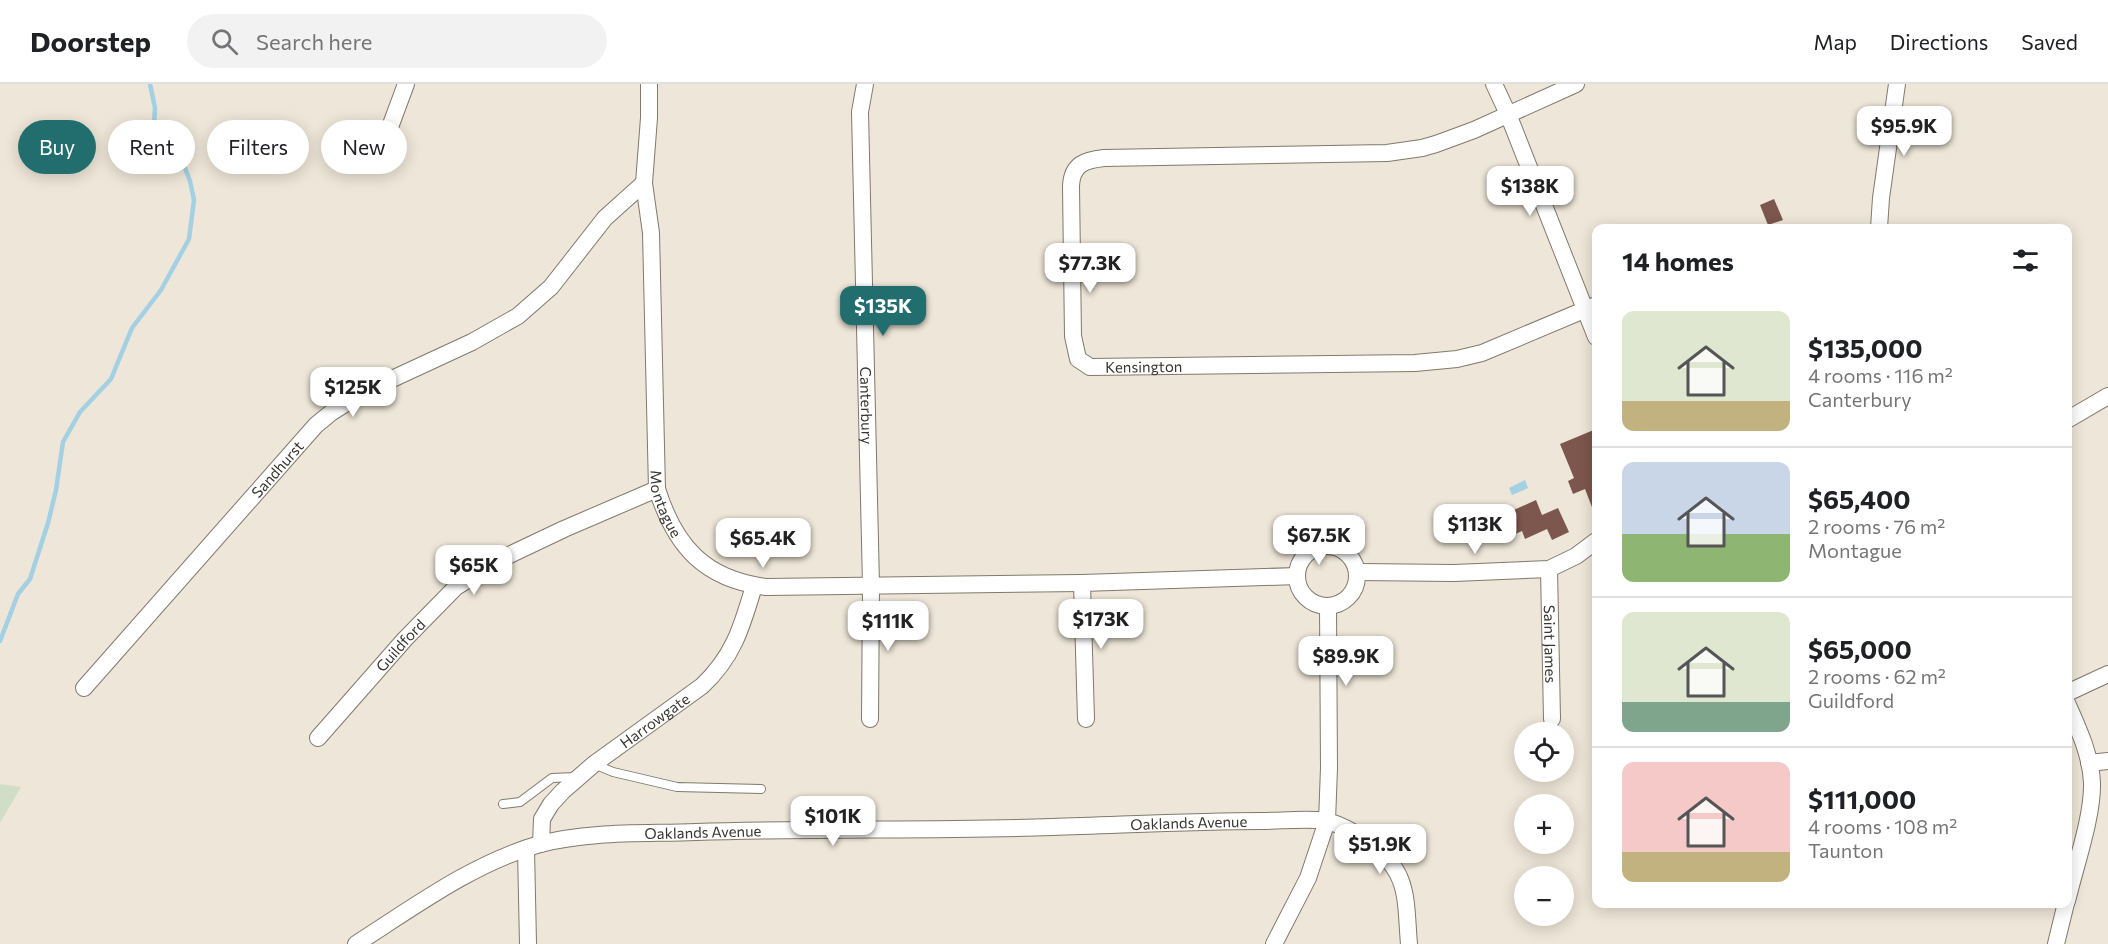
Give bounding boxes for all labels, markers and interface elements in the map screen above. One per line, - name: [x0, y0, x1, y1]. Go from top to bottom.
- search box: [187, 14, 607, 68]
- text: Doorstep: [30, 24, 151, 58]
- icon: search: [208, 25, 241, 58]
- text: Search here: [256, 28, 372, 55]
- text: Map: [1814, 29, 1857, 54]
- text: Directions: [1890, 29, 1988, 54]
- text: Saved: [2021, 29, 2078, 54]
- pin: $95.9K: [1855, 106, 1953, 157]
- text: $95.9K: [1871, 113, 1937, 137]
- chip: Buy: [18, 120, 96, 174]
- chip: Rent: [108, 120, 195, 174]
- chip: Filters: [207, 120, 309, 174]
- chip: New: [321, 120, 407, 174]
- pin: $138K: [1488, 166, 1572, 217]
- text: $138K: [1501, 173, 1559, 197]
- pin: $77.3K: [1041, 243, 1139, 294]
- icon: filters: [2009, 244, 2042, 277]
- text: 14 homes: [1622, 245, 1734, 276]
- text: $77.3K: [1059, 250, 1121, 274]
- pin: $135K: [841, 286, 925, 337]
- text: $135K: [854, 293, 912, 317]
- text: $135,000: [1808, 332, 1923, 363]
- icon: home: [1670, 335, 1742, 407]
- street label: Kensington: [1105, 357, 1183, 376]
- text: 4 rooms · 116 m²: [1808, 363, 1953, 387]
- street label: Canterbury: [857, 366, 877, 445]
- pin: $125K: [311, 367, 395, 418]
- text: $125K: [324, 374, 382, 398]
- text: Canterbury: [1808, 387, 1912, 411]
- street label: Sandhurst: [247, 437, 307, 501]
- street label: Montague: [648, 470, 686, 541]
- text: $65,400: [1808, 483, 1911, 514]
- icon: home: [1670, 486, 1742, 558]
- pin: $113K: [1433, 504, 1517, 555]
- text: $113K: [1447, 511, 1503, 535]
- text: 2 rooms · 76 m²: [1808, 514, 1945, 538]
- pin: $67.5K: [1270, 515, 1368, 566]
- pin: $65.4K: [714, 518, 812, 569]
- text: $67.5K: [1287, 522, 1351, 546]
- text: $65.4K: [730, 525, 796, 549]
- text: Montague: [1808, 538, 1902, 562]
- pin: $65K: [438, 545, 510, 596]
- text: $65K: [449, 552, 499, 576]
- pin: $173K: [1059, 599, 1143, 650]
- pin: $111K: [846, 601, 930, 652]
- street label: Saint James: [1541, 605, 1560, 683]
- text: $173K: [1072, 606, 1130, 630]
- text: $111K: [862, 608, 914, 632]
- street label: Guildford: [372, 615, 429, 675]
- text: $65,000: [1808, 633, 1912, 664]
- pin: $89.9K: [1297, 636, 1395, 687]
- icon: home: [1670, 636, 1742, 708]
- text: $89.9K: [1312, 643, 1380, 667]
- text: 2 rooms · 62 m²: [1808, 664, 1946, 688]
- text: Guildford: [1808, 688, 1894, 712]
- street label: Harrowgate: [616, 689, 693, 751]
- map controls: [1514, 722, 1574, 926]
- button: locate: [1514, 722, 1574, 782]
- text: $111,000: [1808, 783, 1916, 814]
- icon: home: [1670, 786, 1742, 858]
- button: +: [1514, 794, 1574, 854]
- pin: $101K: [791, 796, 875, 847]
- text: $101K: [805, 803, 861, 827]
- street label: Oaklands Avenue: [1130, 812, 1247, 833]
- text: 4 rooms · 108 m²: [1808, 814, 1957, 838]
- street label: Oaklands Avenue: [644, 821, 762, 842]
- pin: $51.9K: [1331, 824, 1429, 875]
- text: $51.9K: [1348, 831, 1412, 855]
- text: Taunton: [1808, 838, 1884, 862]
- button: −: [1514, 866, 1574, 926]

